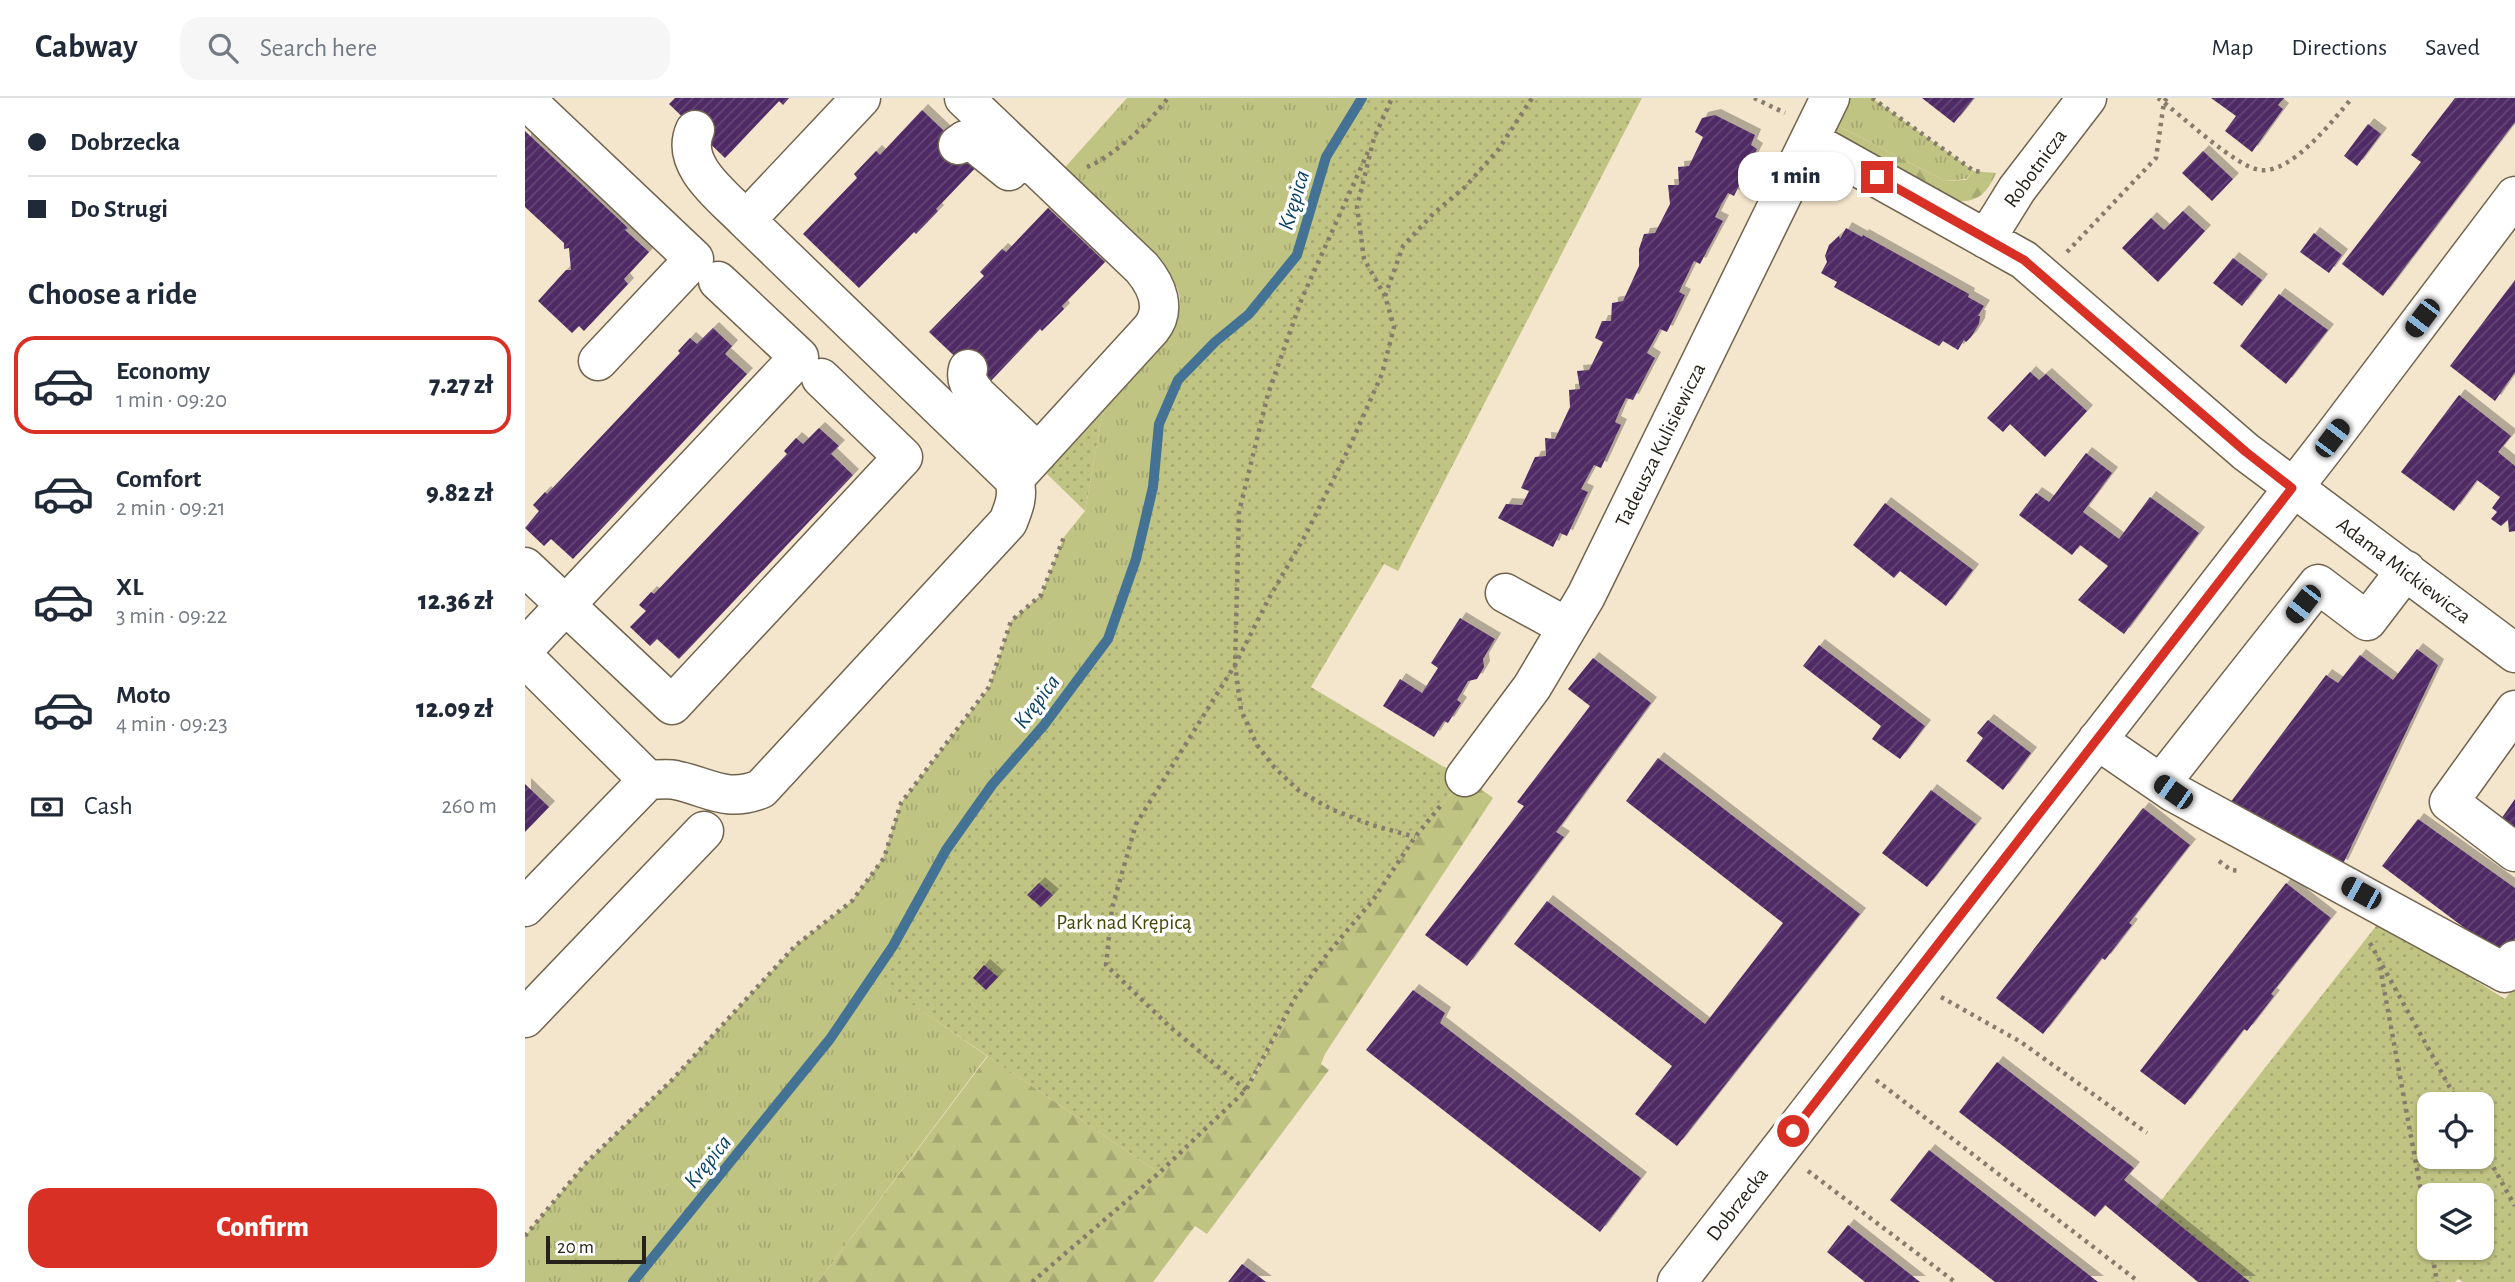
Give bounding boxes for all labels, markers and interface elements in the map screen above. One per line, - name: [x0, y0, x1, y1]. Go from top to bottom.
- search box: [180, 17, 670, 80]
- icon: search: [204, 29, 242, 67]
- text: Cabway: [35, 31, 138, 64]
- text: Search here: [260, 35, 377, 61]
- text: Map: [2211, 36, 2253, 60]
- text: Directions: [2291, 36, 2387, 60]
- text: Saved: [2425, 36, 2480, 60]
- street label: Robotnicza: [2000, 125, 2071, 211]
- text: Dobrzecka: [70, 129, 180, 155]
- callout: 1 min: [1737, 153, 1853, 202]
- route end: [1861, 161, 1893, 193]
- text: 1 min: [1772, 165, 1820, 188]
- water label: Krępica: [1275, 168, 1314, 233]
- text: Do Strugi: [70, 196, 168, 222]
- text: Choose a ride: [28, 278, 197, 310]
- car: [2401, 295, 2444, 341]
- icon: car: [32, 354, 95, 417]
- text: Economy: [116, 358, 210, 384]
- street label: Tadeusza Kulisiewicza: [1612, 360, 1709, 531]
- text: 7.27 zł: [429, 372, 493, 398]
- text: 1 min · 09:20: [116, 389, 227, 412]
- car: [2311, 415, 2354, 461]
- icon: car: [32, 462, 95, 525]
- text: Comfort: [116, 466, 201, 492]
- text: 9.82 zł: [426, 480, 493, 506]
- text: 2 min · 09:21: [116, 497, 226, 520]
- street label: Adama Mickiewicza: [2333, 513, 2475, 628]
- icon: car: [32, 570, 95, 633]
- text: XL: [116, 574, 143, 600]
- car: [2282, 581, 2325, 627]
- text: 12.36 zł: [418, 588, 493, 614]
- text: 3 min · 09:22: [116, 605, 227, 628]
- water label: Krępica: [1010, 671, 1065, 733]
- icon: car: [32, 678, 95, 741]
- text: Moto: [116, 682, 171, 708]
- text: 12.09 zł: [416, 696, 493, 722]
- text: 4 min · 09:23: [116, 713, 228, 736]
- car: [2150, 771, 2197, 813]
- icon: cash: [28, 788, 66, 826]
- text: Cash: [84, 793, 133, 819]
- text: 260 m: [441, 795, 497, 818]
- car: [2338, 874, 2385, 912]
- park label: Park nad Krępicą: [1056, 912, 1192, 933]
- map controls: [2417, 1092, 2494, 1260]
- button: locate: [2417, 1092, 2494, 1169]
- route start: [1777, 1115, 1809, 1147]
- water label: Krępica: [680, 1131, 736, 1193]
- street label: Dobrzecka: [1703, 1164, 1772, 1245]
- button: layers: [2417, 1183, 2494, 1260]
- button: Confirm: [28, 1188, 497, 1268]
- scale bar: [546, 1233, 646, 1265]
- text: 20 m: [557, 1238, 594, 1257]

